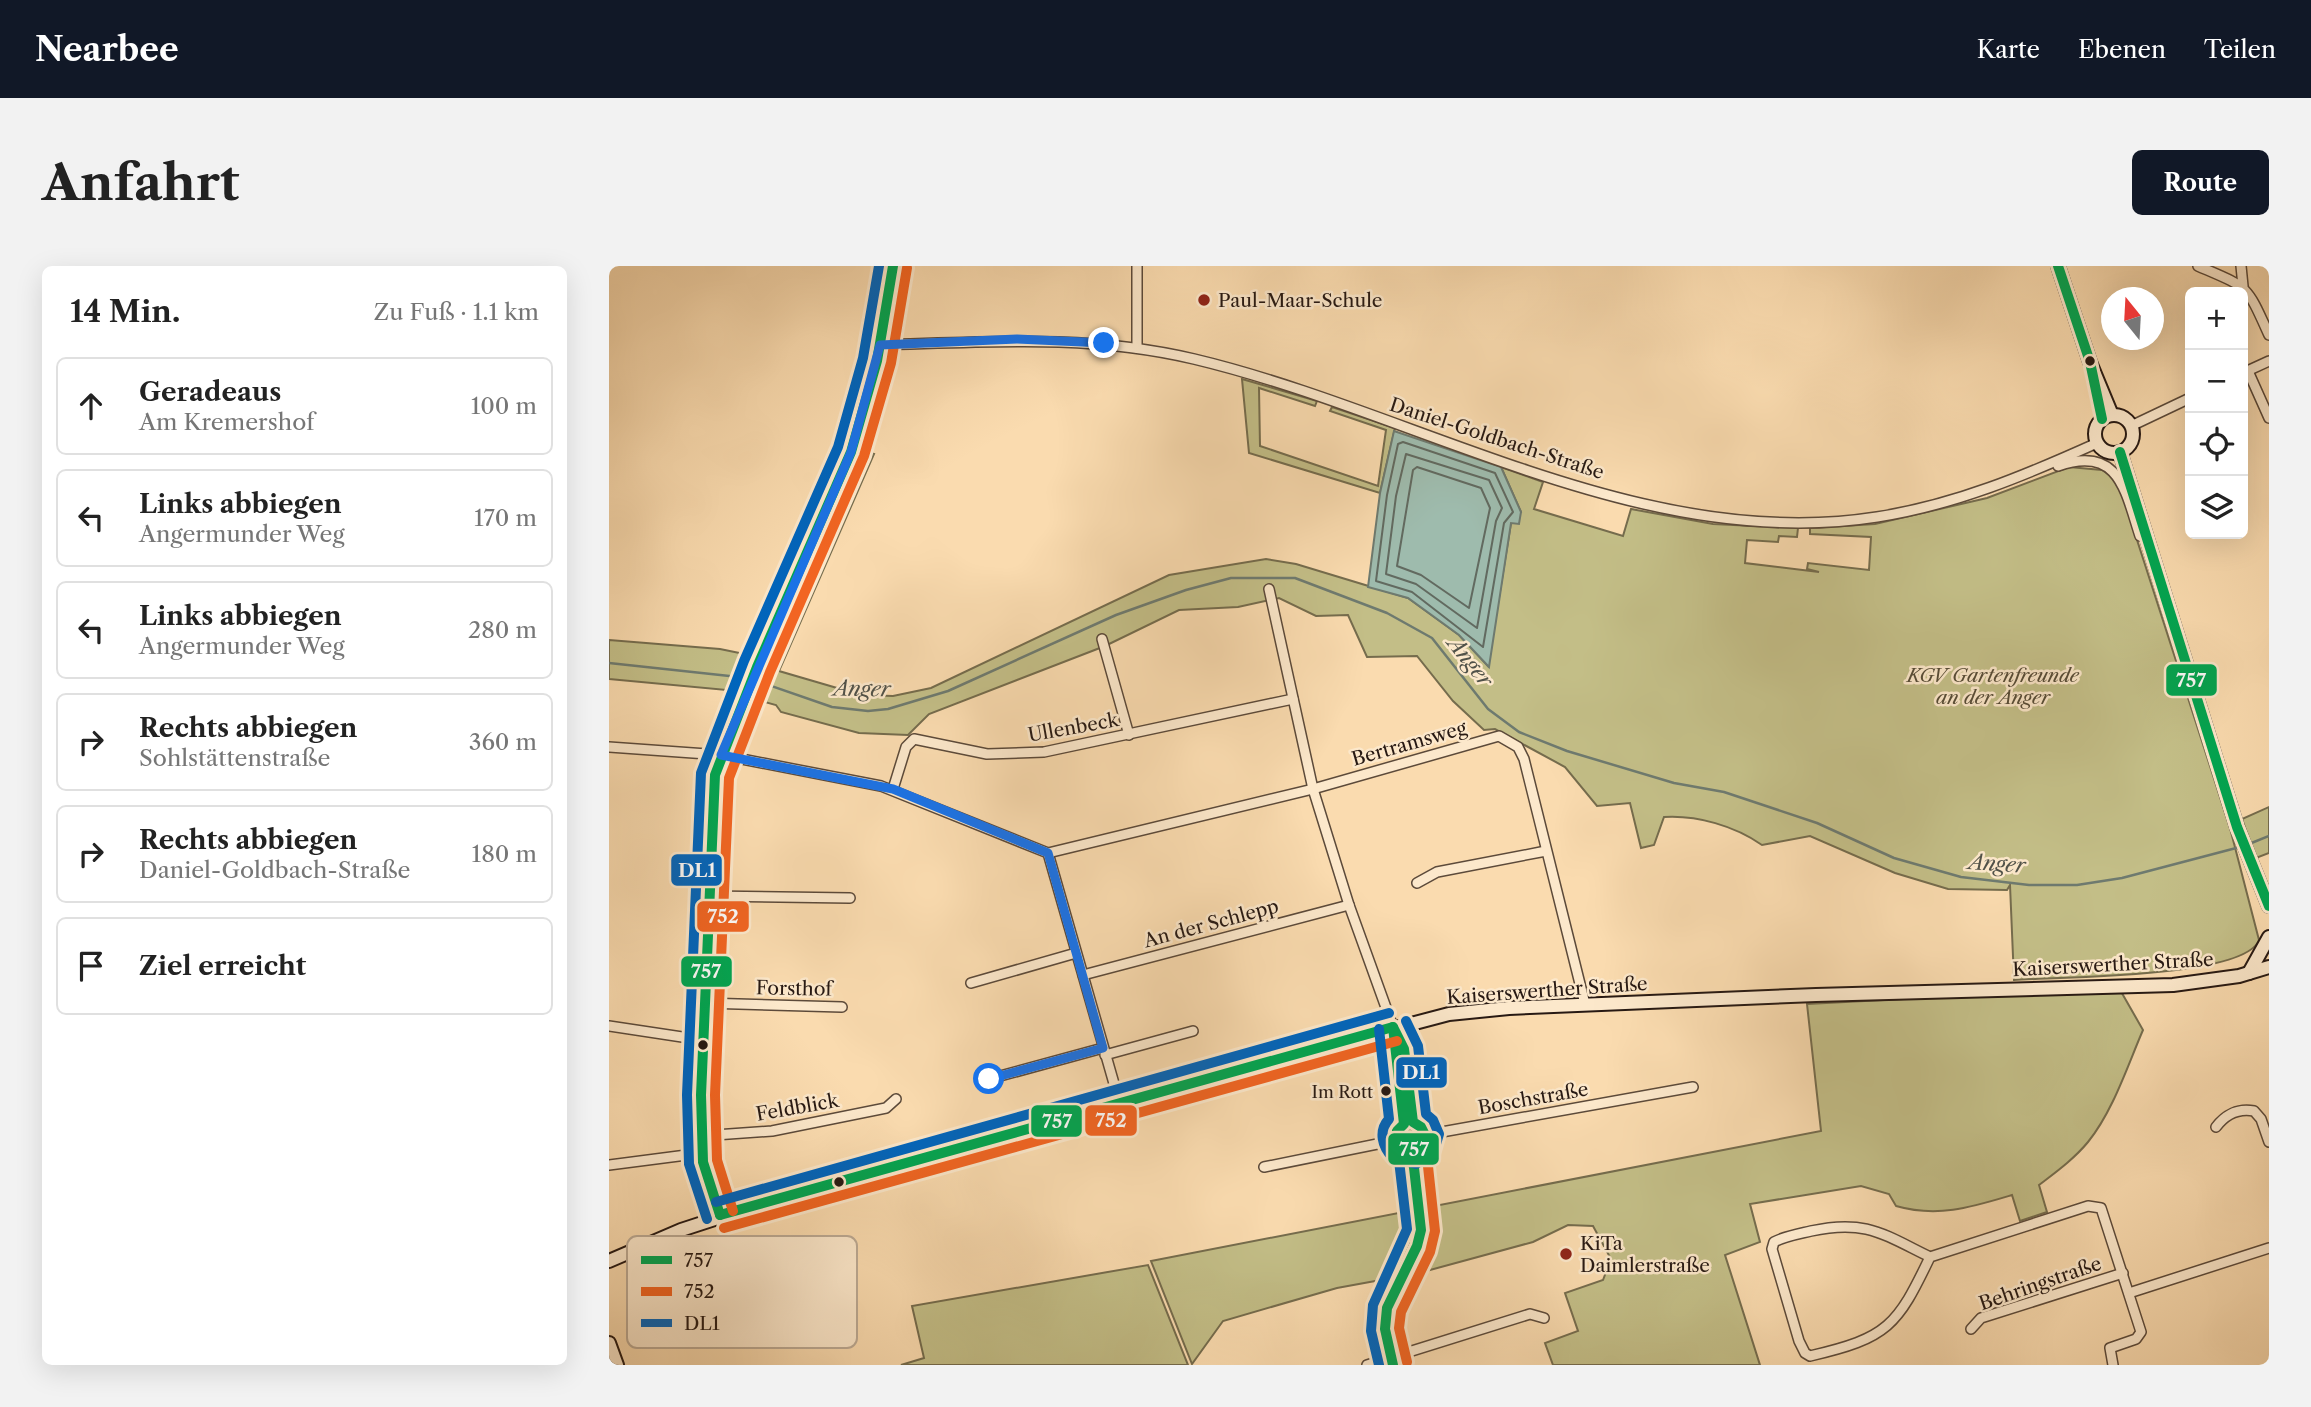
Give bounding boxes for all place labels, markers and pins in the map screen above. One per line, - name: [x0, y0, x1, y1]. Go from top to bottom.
- place label: Paul-Maar-Schule: [1218, 289, 1382, 312]
- marker: Paul-Maar-Schule: [1196, 292, 1212, 308]
- unlabelled marker: [2083, 354, 2097, 368]
- unlabelled marker: [696, 1038, 710, 1052]
- place label: Im Rott: [1312, 1082, 1373, 1102]
- marker: Im Rott: [1379, 1084, 1393, 1098]
- unlabelled marker: [832, 1175, 846, 1189]
- place label: KiTa Daimlerstraße: [1580, 1232, 1710, 1277]
- marker: KiTa Daimlerstraße: [1558, 1246, 1574, 1262]

